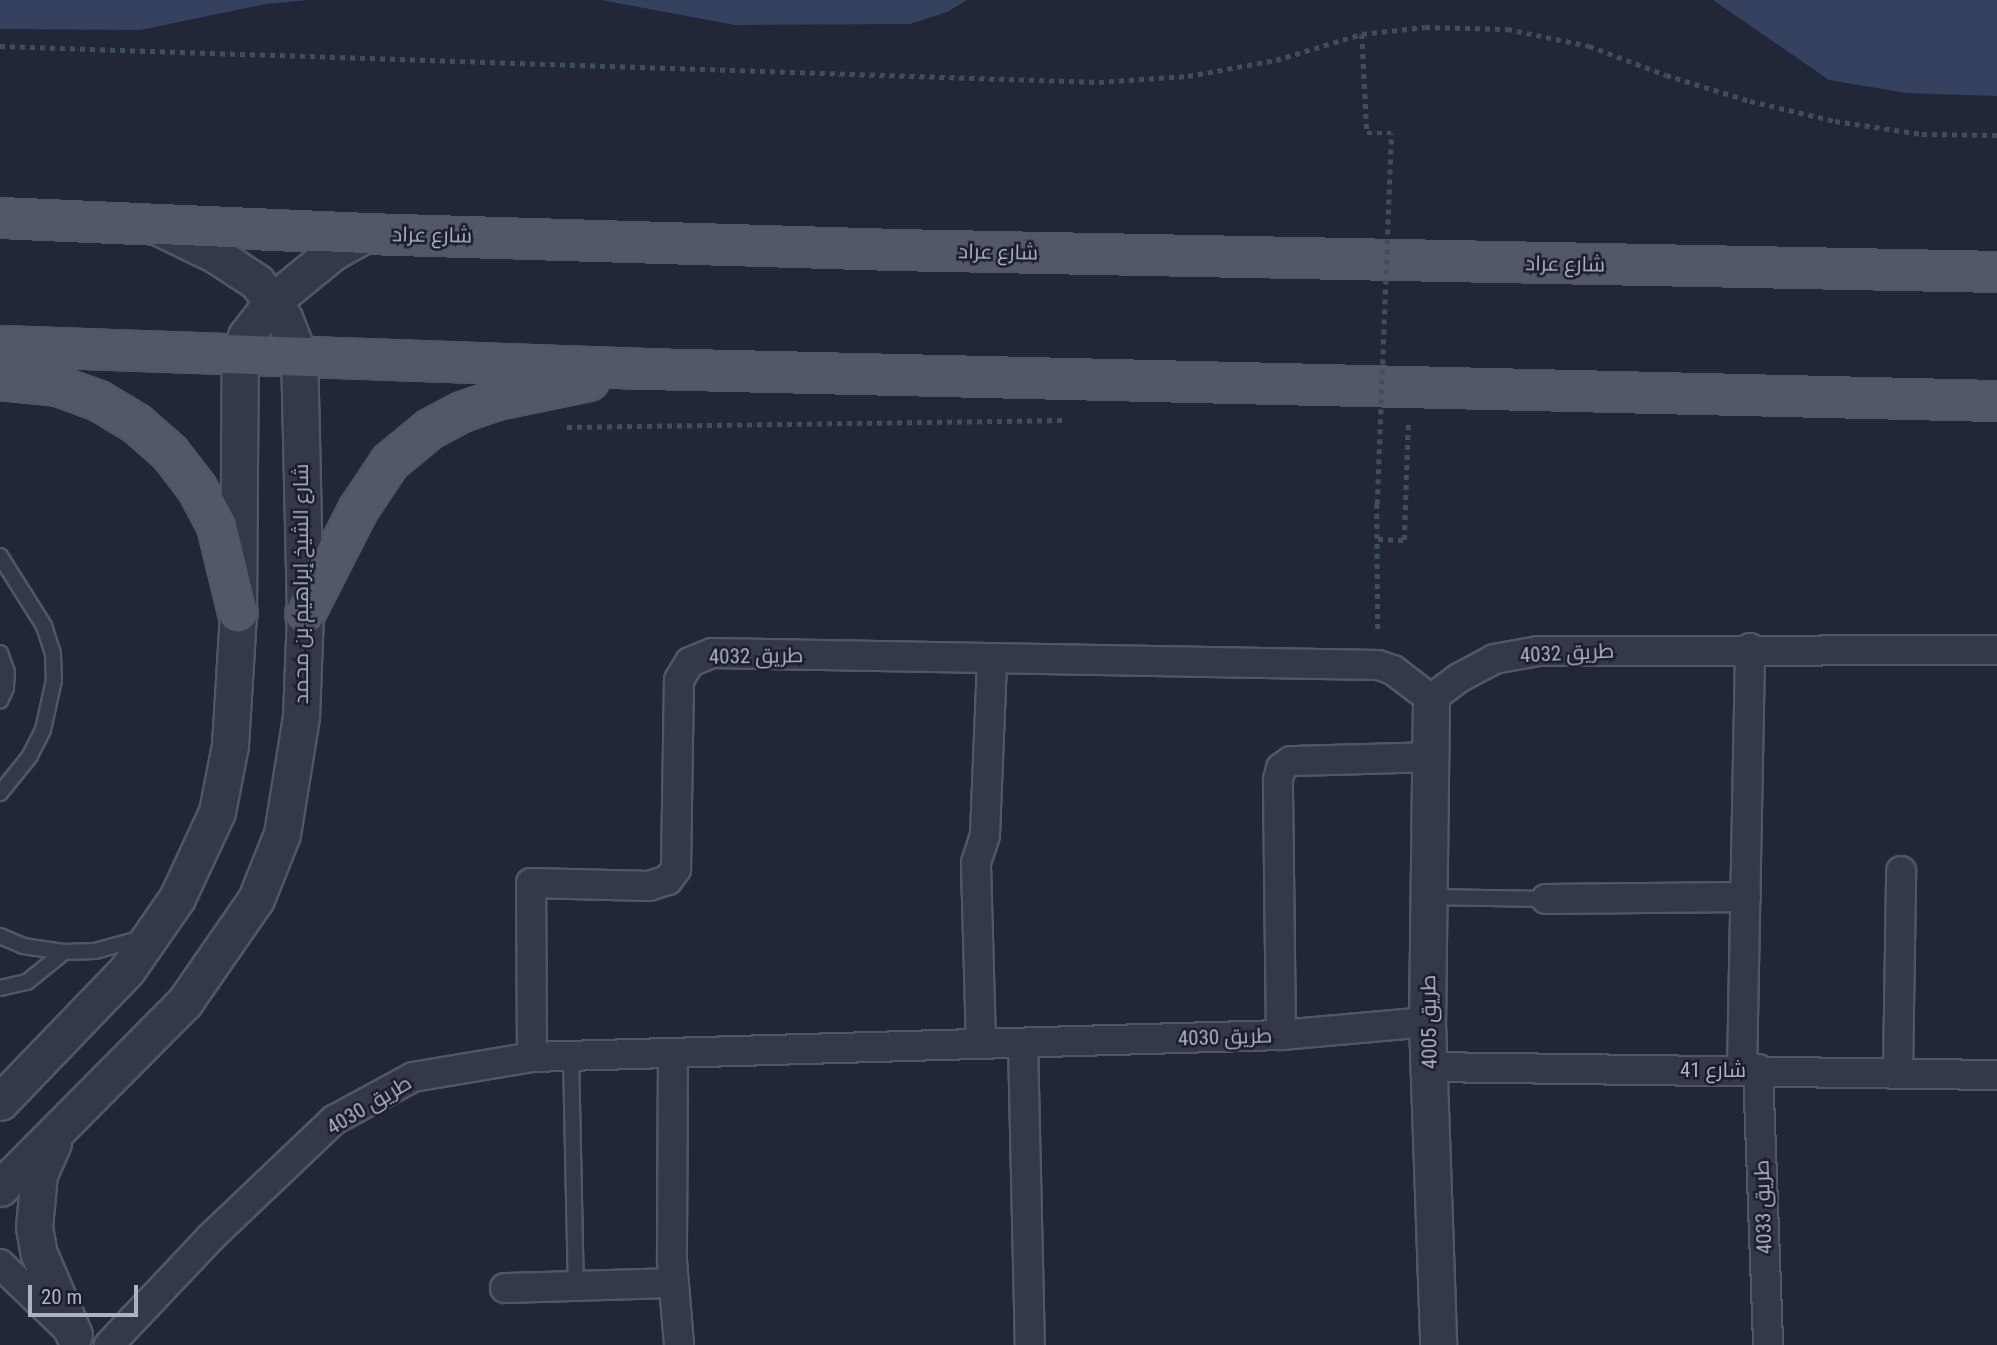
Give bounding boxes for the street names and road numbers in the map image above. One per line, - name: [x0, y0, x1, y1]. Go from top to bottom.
- street label: شارع عراد: [392, 222, 472, 248]
- street label: شارع عراد: [958, 239, 1038, 265]
- street label: شارع عراد: [1525, 251, 1605, 277]
- street label: شارع الشيخ إبراهيم بن محمد: [288, 464, 314, 704]
- street label: طريق 4032: [1519, 638, 1615, 668]
- street label: طريق 4032: [709, 643, 803, 669]
- street label: طريق 4005: [1416, 975, 1442, 1069]
- street label: طريق 4030: [1177, 1023, 1273, 1051]
- street label: شارع 41: [1680, 1057, 1746, 1083]
- street label: طريق 4030: [322, 1070, 416, 1140]
- street label: طريق 4033: [1749, 1159, 1777, 1255]

